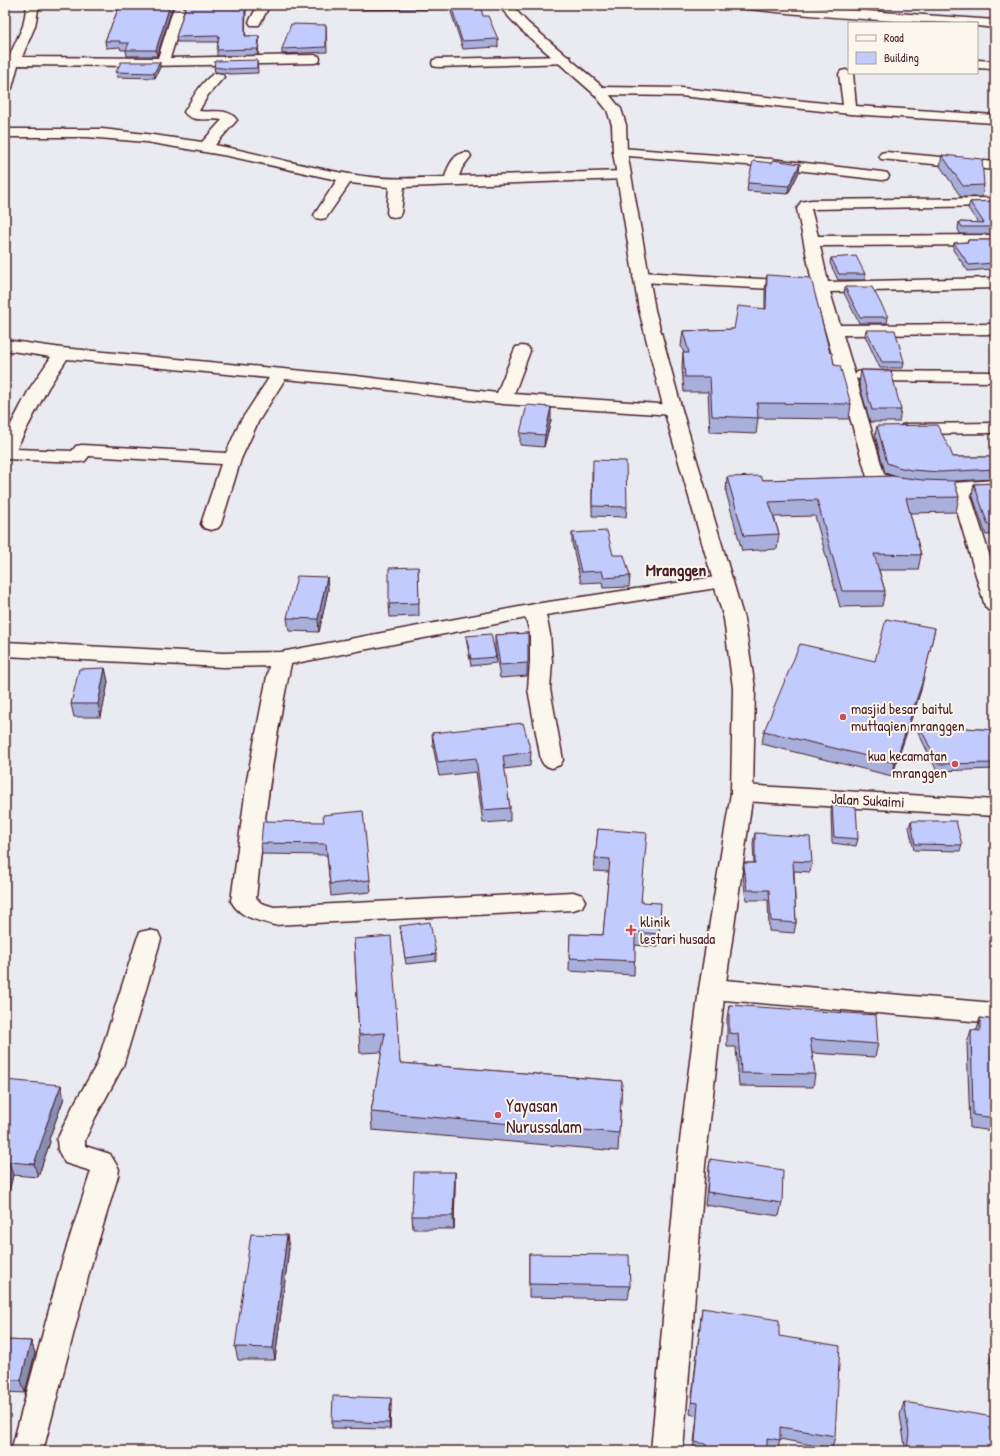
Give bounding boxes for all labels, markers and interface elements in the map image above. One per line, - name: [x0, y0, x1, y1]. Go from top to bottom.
- legend: [848, 22, 978, 74]
- text: Road: [884, 29, 904, 46]
- text: Building: [884, 49, 919, 66]
- district label: Mranggen: [646, 558, 707, 582]
- place label: masjid besar baitul muttaqien mranggen: [851, 698, 965, 736]
- marker: masjid besar baitul muttaqien mranggen: [838, 712, 848, 722]
- place label: kua kecamatan mranggen: [868, 745, 947, 783]
- marker: kua kecamatan mranggen: [950, 759, 960, 769]
- street label: Jalan Sukaimi: [831, 788, 905, 812]
- place label: klinik lestari husada: [640, 911, 715, 949]
- marker: klinik lestari husada: [625, 924, 637, 936]
- place label: Yayasan Nurussalam: [506, 1093, 582, 1139]
- marker: Yayasan Nurussalam: [493, 1110, 503, 1120]

